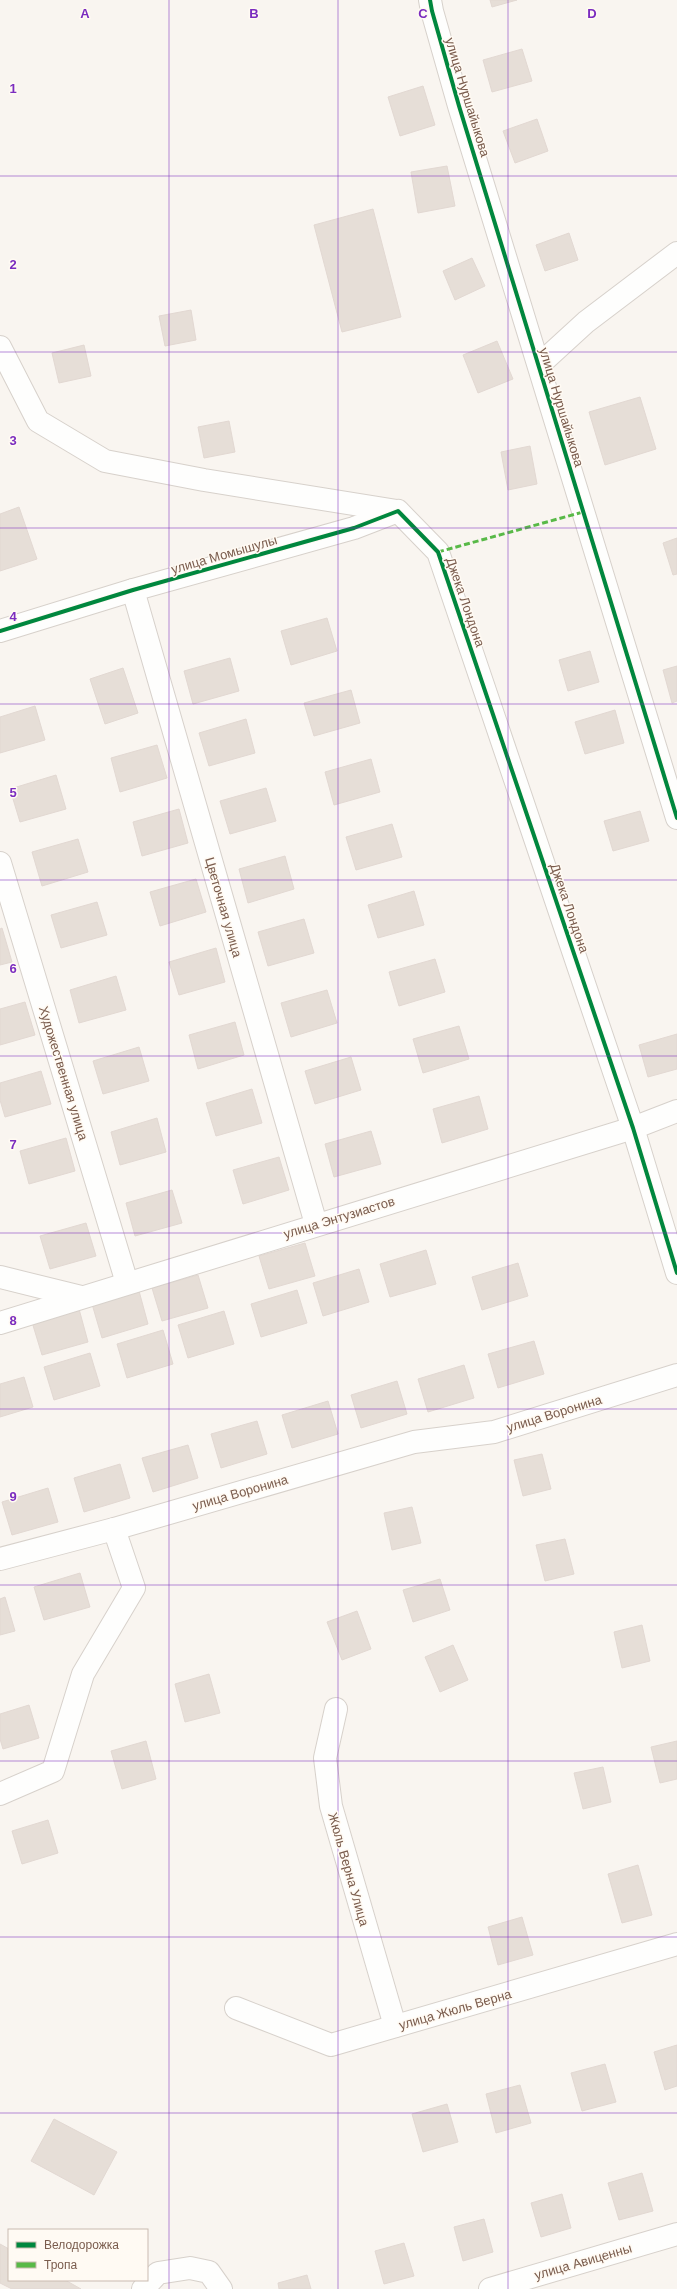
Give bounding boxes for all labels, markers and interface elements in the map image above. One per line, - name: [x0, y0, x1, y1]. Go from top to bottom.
- text: A: [80, 6, 90, 21]
- text: B: [249, 6, 259, 21]
- text: C: [418, 6, 428, 21]
- text: D: [587, 6, 597, 21]
- street label: улица Нуршайыкова: [442, 36, 493, 159]
- text: 1: [9, 81, 17, 96]
- text: 2: [9, 257, 17, 272]
- street label: улица Нуршайыкова: [536, 346, 587, 469]
- text: 3: [9, 433, 17, 448]
- street label: улица Момышулы: [169, 532, 279, 577]
- street label: Джека Лондона: [443, 555, 488, 650]
- text: 4: [9, 609, 17, 624]
- text: 5: [9, 785, 17, 800]
- street label: Цветочная улица: [202, 855, 245, 960]
- street label: Джека Лондона: [547, 861, 592, 956]
- text: 6: [9, 961, 17, 976]
- street label: Художественная улица: [36, 1004, 91, 1143]
- text: 7: [9, 1137, 17, 1152]
- street label: улица Энтузиастов: [282, 1193, 397, 1242]
- text: 8: [9, 1313, 17, 1328]
- street label: улица Воронина: [505, 1392, 604, 1435]
- street label: улица Воронина: [191, 1471, 290, 1513]
- text: 9: [9, 1489, 17, 1504]
- street label: Жюль Верна Улица: [325, 1811, 372, 1928]
- street label: улица Жюль Верна: [397, 1986, 514, 2033]
- legend: [8, 2229, 148, 2281]
- text: Велодорожка: [44, 2238, 119, 2252]
- street label: улица Авиценны: [533, 2240, 633, 2283]
- text: Тропа: [44, 2258, 78, 2272]

